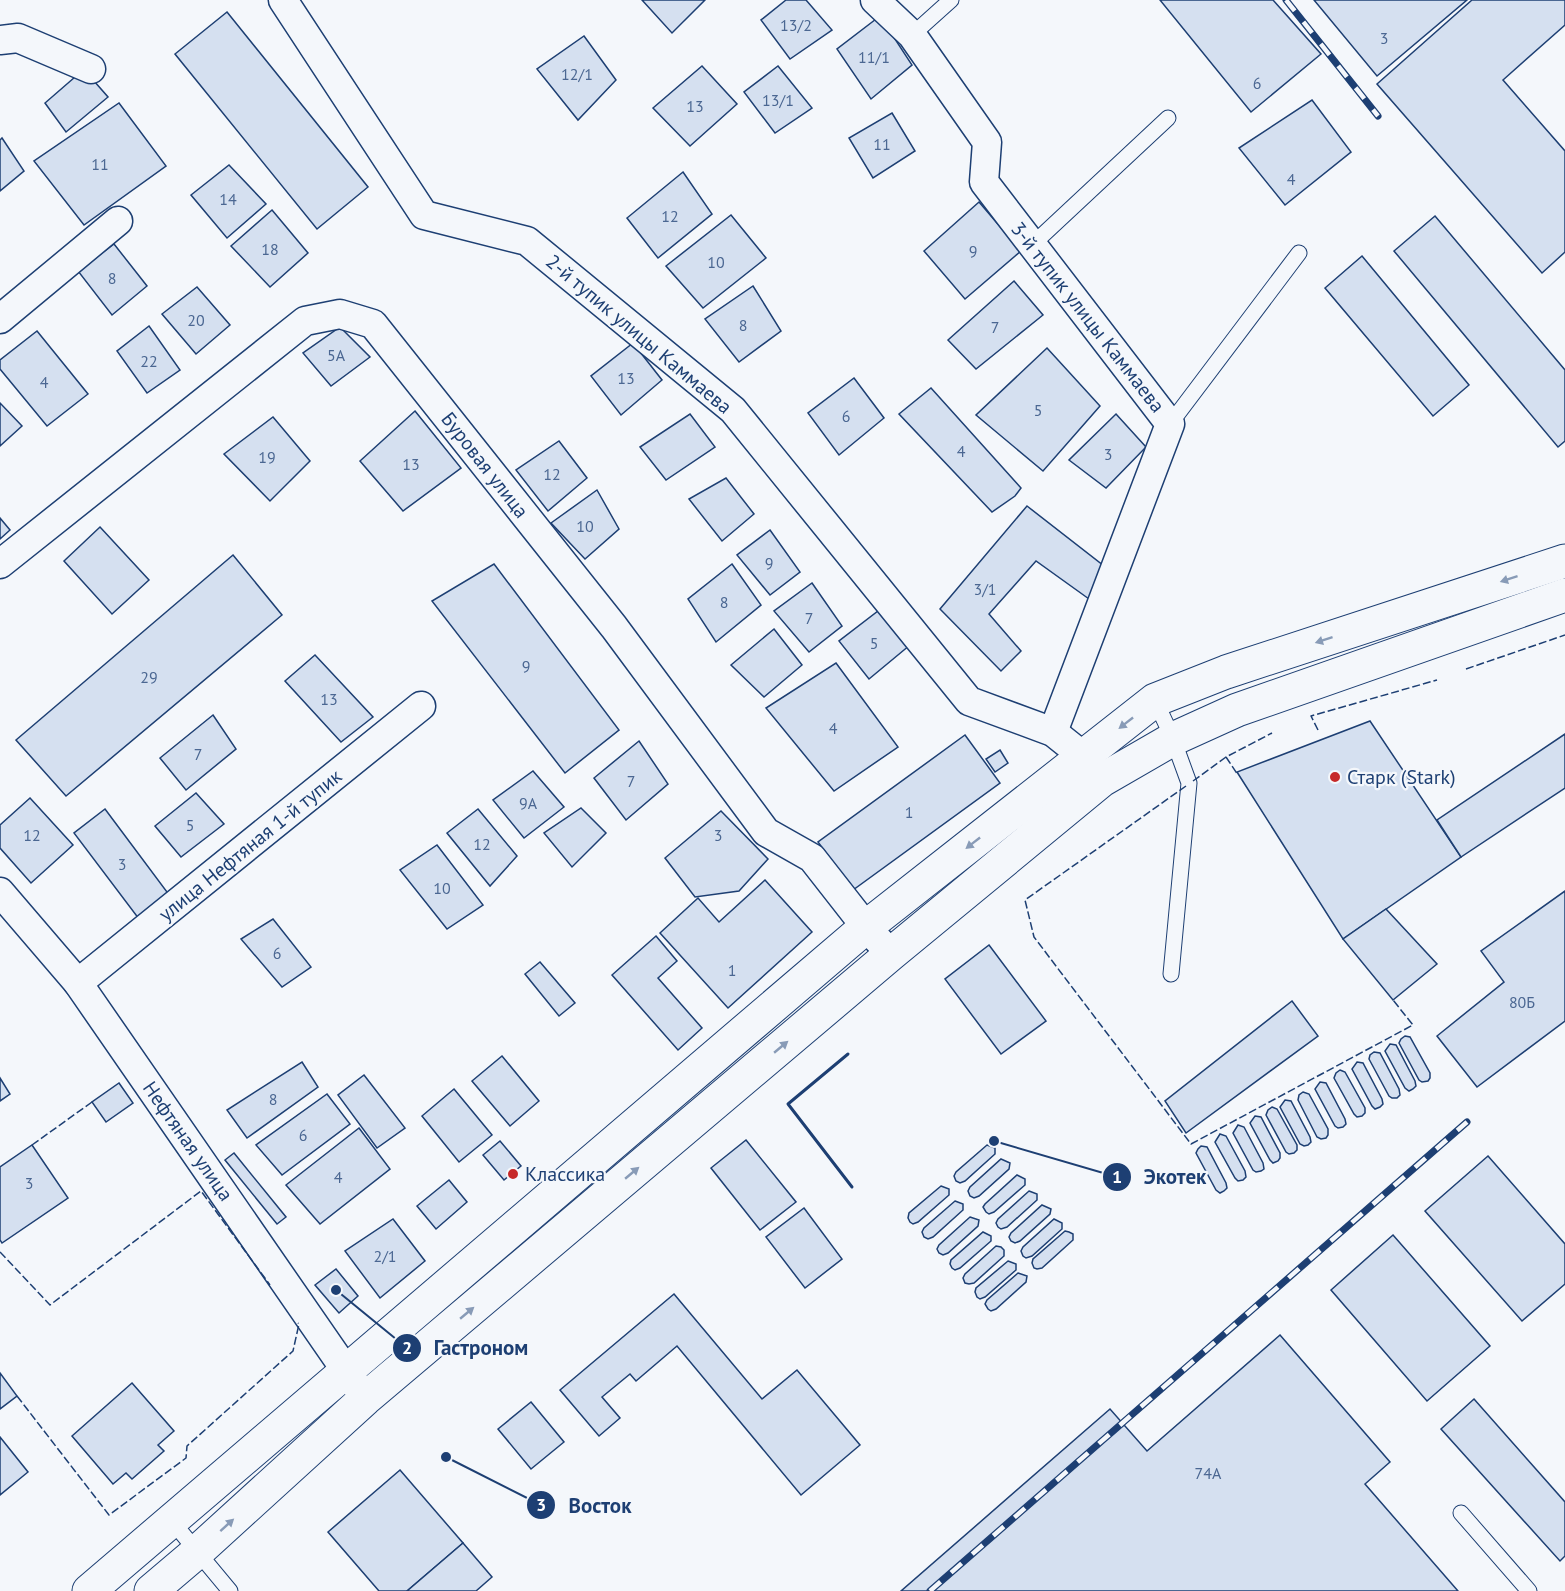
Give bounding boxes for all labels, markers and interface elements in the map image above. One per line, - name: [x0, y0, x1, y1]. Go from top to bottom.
- house number: 13/2: [780, 15, 812, 35]
- house number: 3: [1380, 28, 1388, 48]
- house number: 11/1: [858, 47, 890, 67]
- house number: 12/1: [561, 64, 593, 84]
- house number: 6: [1253, 73, 1261, 93]
- house number: 13/1: [762, 90, 794, 110]
- house number: 13: [686, 96, 704, 116]
- house number: 11: [873, 134, 891, 154]
- house number: 11: [91, 154, 109, 174]
- house number: 4: [1287, 169, 1296, 189]
- house number: 14: [219, 189, 237, 209]
- house number: 12: [661, 206, 679, 226]
- street label: 3-й тупик улицы Каммаева: [1005, 216, 1171, 418]
- house number: 18: [261, 239, 279, 259]
- house number: 9: [969, 241, 977, 261]
- street label: 2-й тупик улицы Каммаева: [541, 248, 737, 420]
- house number: 10: [707, 252, 725, 272]
- house number: 8: [108, 268, 116, 288]
- house number: 20: [187, 310, 205, 330]
- house number: 8: [739, 315, 747, 335]
- house number: 7: [991, 317, 999, 337]
- house number: 5А: [327, 345, 346, 365]
- house number: 22: [140, 351, 158, 371]
- house number: 13: [617, 368, 635, 388]
- house number: 4: [40, 372, 49, 392]
- house number: 5: [1034, 400, 1042, 420]
- house number: 6: [842, 406, 850, 426]
- street label: Буровая улица: [436, 407, 534, 523]
- house number: 4: [957, 441, 966, 461]
- house number: 3: [1104, 444, 1112, 464]
- house number: 19: [258, 447, 276, 467]
- house number: 13: [402, 454, 420, 474]
- house number: 12: [543, 464, 561, 484]
- house number: 10: [576, 516, 594, 536]
- house number: 9: [765, 553, 773, 573]
- one-way arrow: [1500, 575, 1518, 585]
- house number: 3/1: [973, 579, 997, 599]
- house number: 8: [720, 592, 728, 612]
- house number: 7: [805, 608, 813, 628]
- house number: 5: [870, 633, 878, 653]
- one-way arrow: [1315, 636, 1333, 645]
- house number: 9: [522, 656, 530, 676]
- house number: 29: [140, 667, 158, 687]
- house number: 13: [320, 689, 338, 709]
- one-way arrow: [1118, 716, 1134, 729]
- house number: 4: [829, 718, 838, 738]
- house number: 7: [194, 744, 202, 764]
- street label: улица Нефтяная 1-й тупик: [153, 763, 347, 927]
- place label: Старк (Stark): [1347, 764, 1456, 790]
- marker: Старк (Stark): [1328, 770, 1342, 784]
- house number: 7: [627, 771, 635, 791]
- house number: 9А: [519, 793, 538, 813]
- house number: 1: [905, 802, 913, 822]
- house number: 5: [186, 815, 194, 835]
- house number: 12: [23, 825, 41, 845]
- house number: 3: [714, 825, 722, 845]
- house number: 12: [473, 834, 491, 854]
- one-way arrow: [965, 836, 980, 848]
- house number: 3: [118, 854, 126, 874]
- house number: 10: [433, 878, 451, 898]
- house number: 6: [273, 943, 281, 963]
- house number: 1: [728, 960, 736, 980]
- house number: 80Б: [1509, 992, 1535, 1012]
- one-way arrow: [773, 1041, 788, 1054]
- street label: Нефтяная улица: [137, 1076, 239, 1206]
- house number: 8: [269, 1089, 277, 1109]
- house number: 6: [299, 1125, 307, 1145]
- callout: Экотек: [1102, 1157, 1219, 1196]
- place label: Классика: [525, 1161, 605, 1187]
- text: Экотек: [1144, 1163, 1207, 1190]
- text: 1: [1112, 1165, 1122, 1188]
- house number: 4: [334, 1167, 343, 1187]
- marker: Классика: [506, 1167, 520, 1181]
- one-way arrow: [624, 1167, 639, 1180]
- house number: 3: [25, 1173, 33, 1193]
- house number: 2/1: [373, 1246, 397, 1266]
- one-way arrow: [459, 1306, 475, 1319]
- callout: Гастроном: [392, 1328, 540, 1367]
- text: Гастроном: [434, 1334, 528, 1361]
- text: 2: [402, 1336, 412, 1359]
- house number: 74А: [1195, 1463, 1222, 1483]
- callout: Восток: [526, 1486, 643, 1525]
- text: Восток: [569, 1492, 632, 1519]
- text: 3: [536, 1493, 546, 1516]
- one-way arrow: [219, 1518, 234, 1532]

